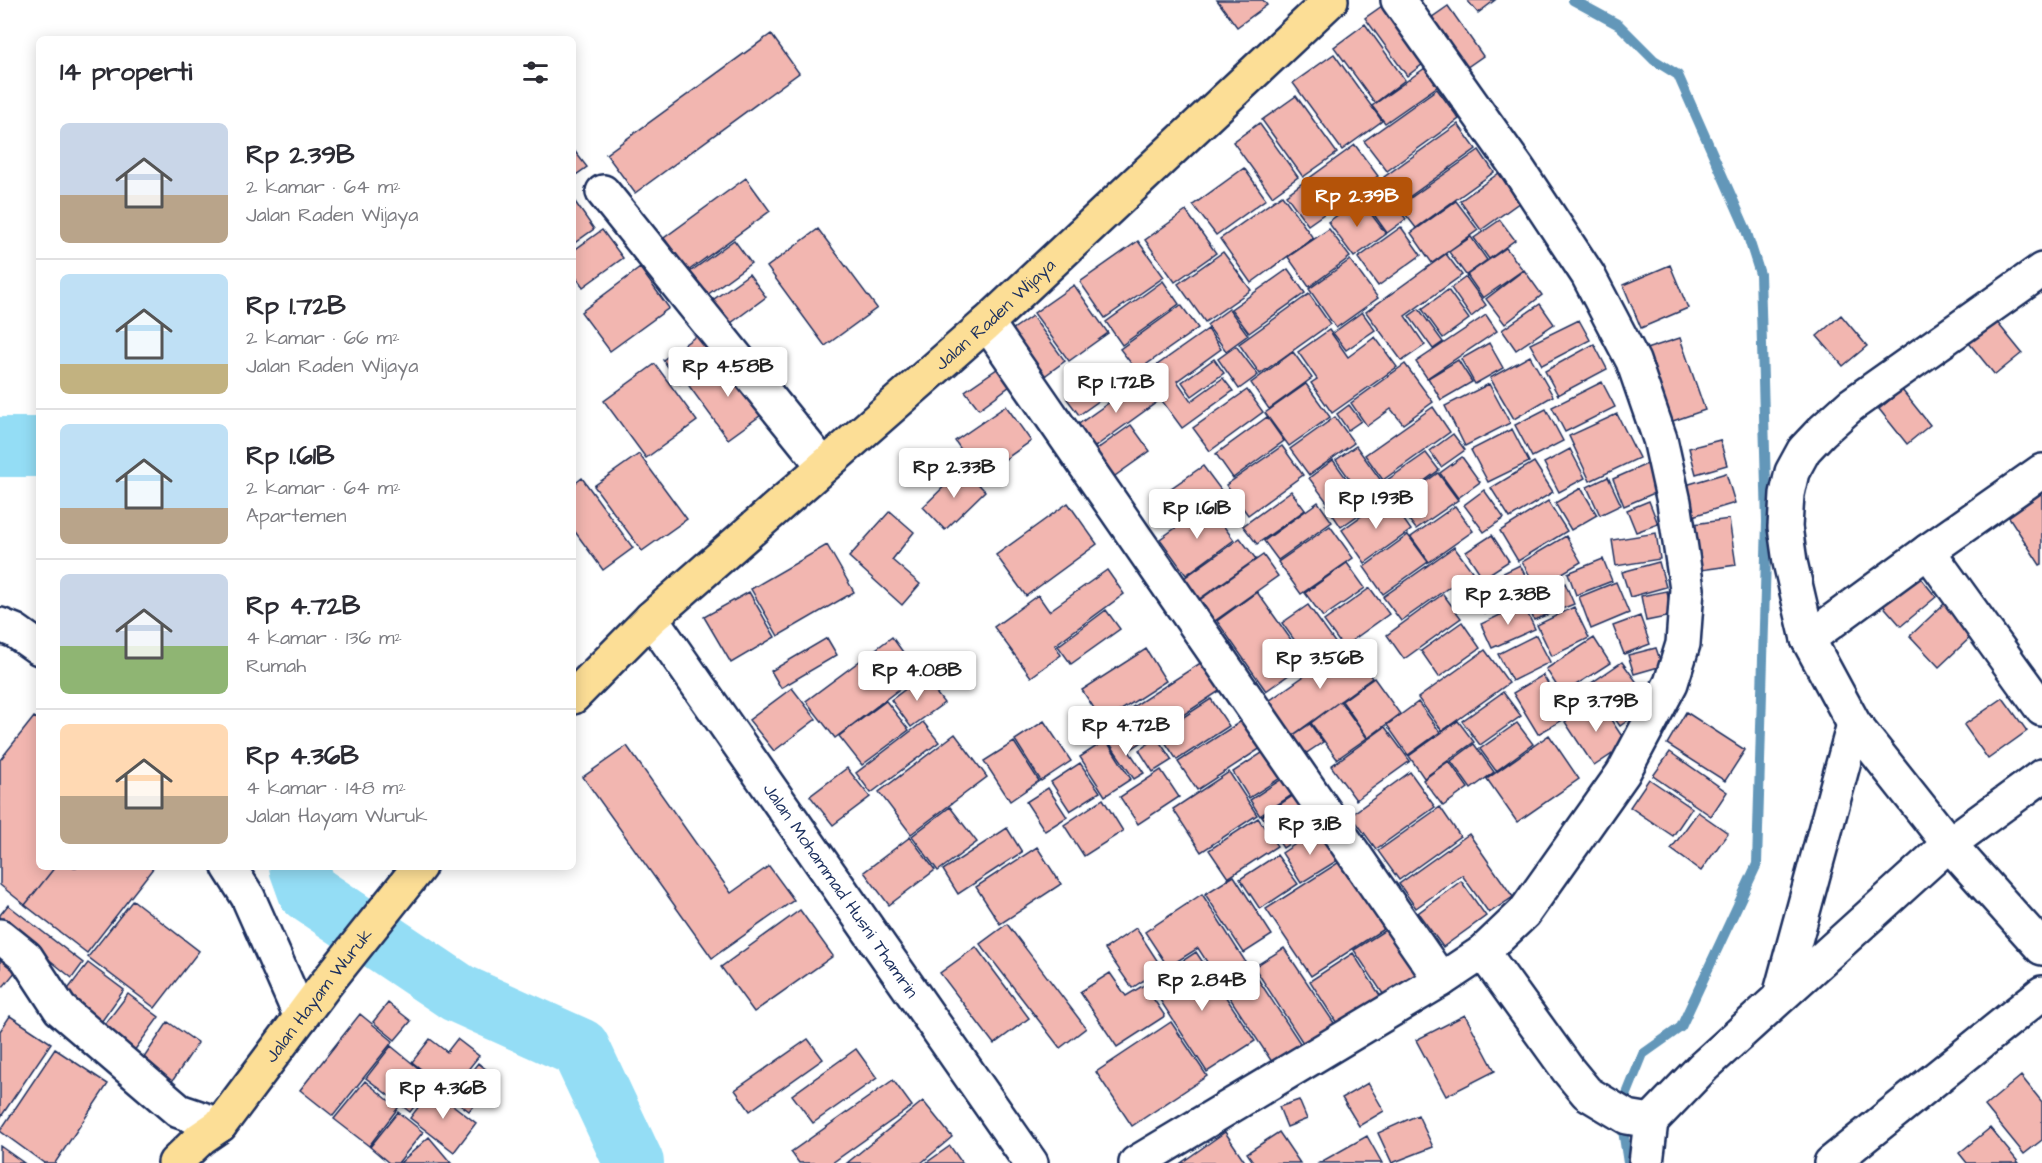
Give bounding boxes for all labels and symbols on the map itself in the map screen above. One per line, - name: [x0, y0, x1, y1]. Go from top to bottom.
- pin: Rp 2.39B: [1295, 177, 1419, 228]
- street label: Jalan Raden Wijaya: [930, 253, 1061, 376]
- pin: Rp 4.58B: [666, 347, 790, 398]
- pin: Rp 1.72B: [1054, 363, 1178, 414]
- pin: Rp 2.33B: [892, 448, 1016, 499]
- pin: Rp 1.93B: [1314, 479, 1438, 530]
- pin: Rp 1.61B: [1135, 489, 1259, 540]
- pin: Rp 2.38B: [1446, 575, 1570, 626]
- pin: Rp 3.56B: [1258, 639, 1382, 690]
- pin: Rp 4.08B: [855, 651, 979, 702]
- pin: Rp 3.79B: [1534, 682, 1658, 733]
- pin: Rp 4.72B: [1064, 706, 1188, 757]
- street label: Jalan Mohammad Husni Thamrin: [757, 778, 924, 1003]
- pin: Rp 3.1B: [1255, 805, 1365, 856]
- street label: Jalan Hayam Wuruk: [259, 923, 379, 1068]
- pin: Rp 2.84B: [1140, 961, 1264, 1012]
- pin: Rp 4.36B: [381, 1069, 505, 1120]

